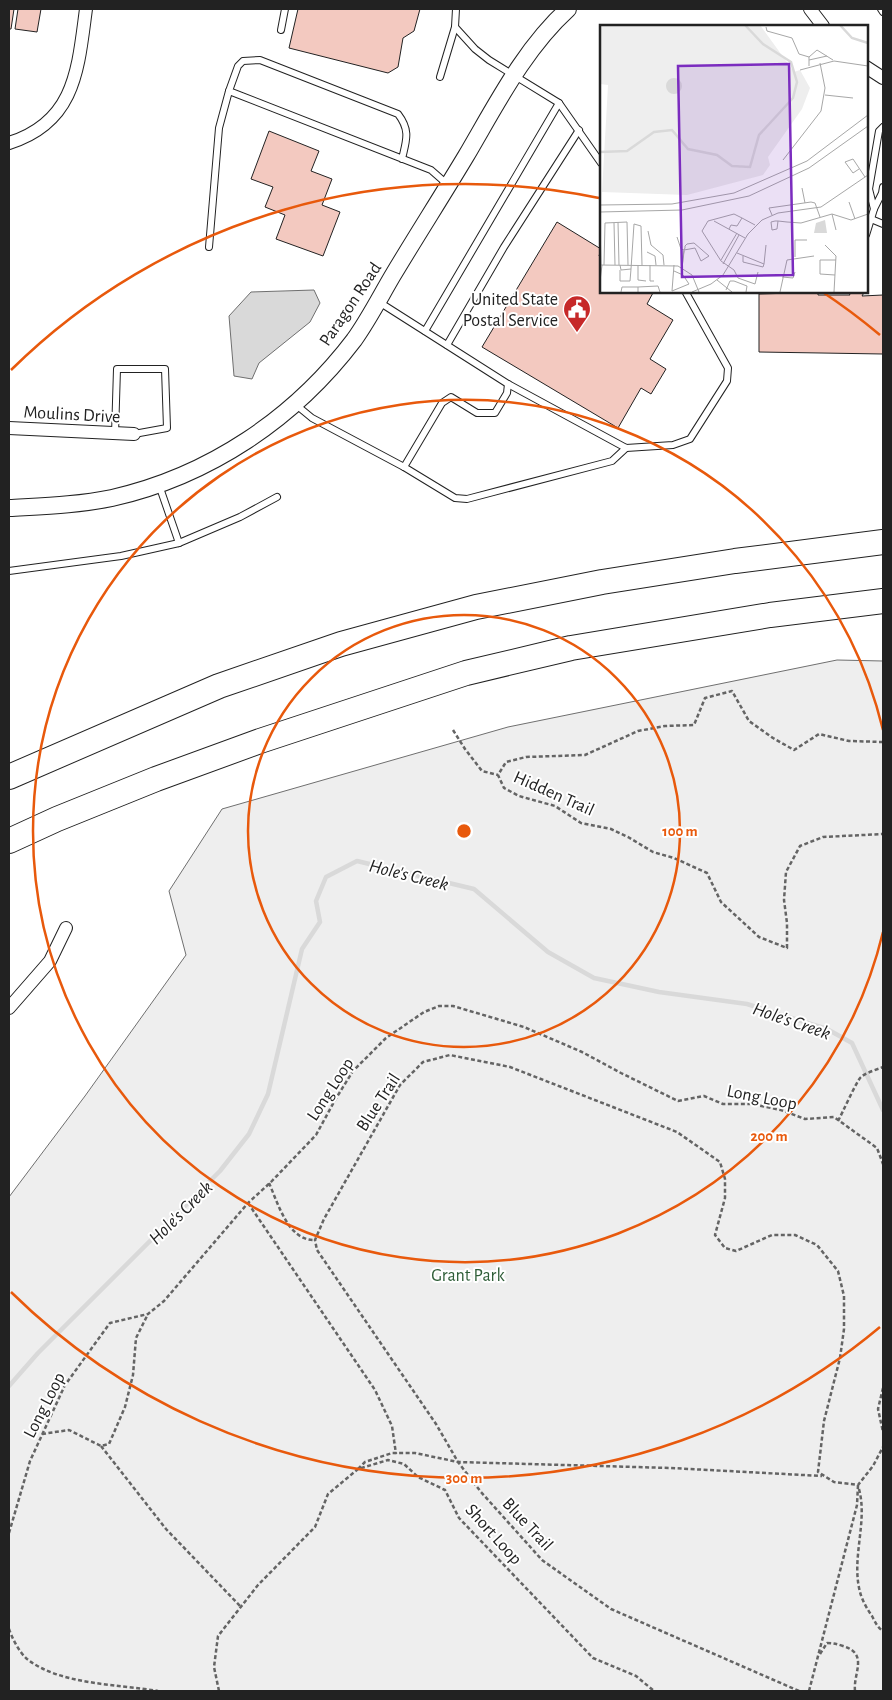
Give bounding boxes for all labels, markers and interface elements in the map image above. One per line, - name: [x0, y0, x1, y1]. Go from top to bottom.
- inset map: [600, 25, 867, 292]
- street label: Paragon Road: [316, 260, 385, 350]
- place label: United State Postal Service: [463, 291, 558, 330]
- public building icon: United State Postal Service: [562, 294, 592, 333]
- street label: Moulins Drive: [23, 403, 121, 427]
- street label: Hidden Trail: [511, 768, 597, 820]
- centre of rings: [455, 822, 473, 840]
- text: 100 m: [662, 824, 698, 839]
- water label: Hole's Creek: [367, 856, 450, 895]
- water label: Hole's Creek: [750, 999, 833, 1044]
- street label: Long Loop: [304, 1055, 358, 1124]
- street label: Blue Trail: [354, 1070, 404, 1135]
- street label: Long Loop: [725, 1082, 798, 1114]
- text: 200 m: [750, 1129, 788, 1144]
- water label: Hole's Creek: [146, 1178, 217, 1248]
- park label: Grant Park: [431, 1267, 505, 1285]
- street label: Long Loop: [21, 1370, 69, 1441]
- text: 300 m: [446, 1471, 482, 1486]
- street label: Blue Trail: [499, 1495, 556, 1555]
- street label: Short Loop: [461, 1501, 525, 1569]

